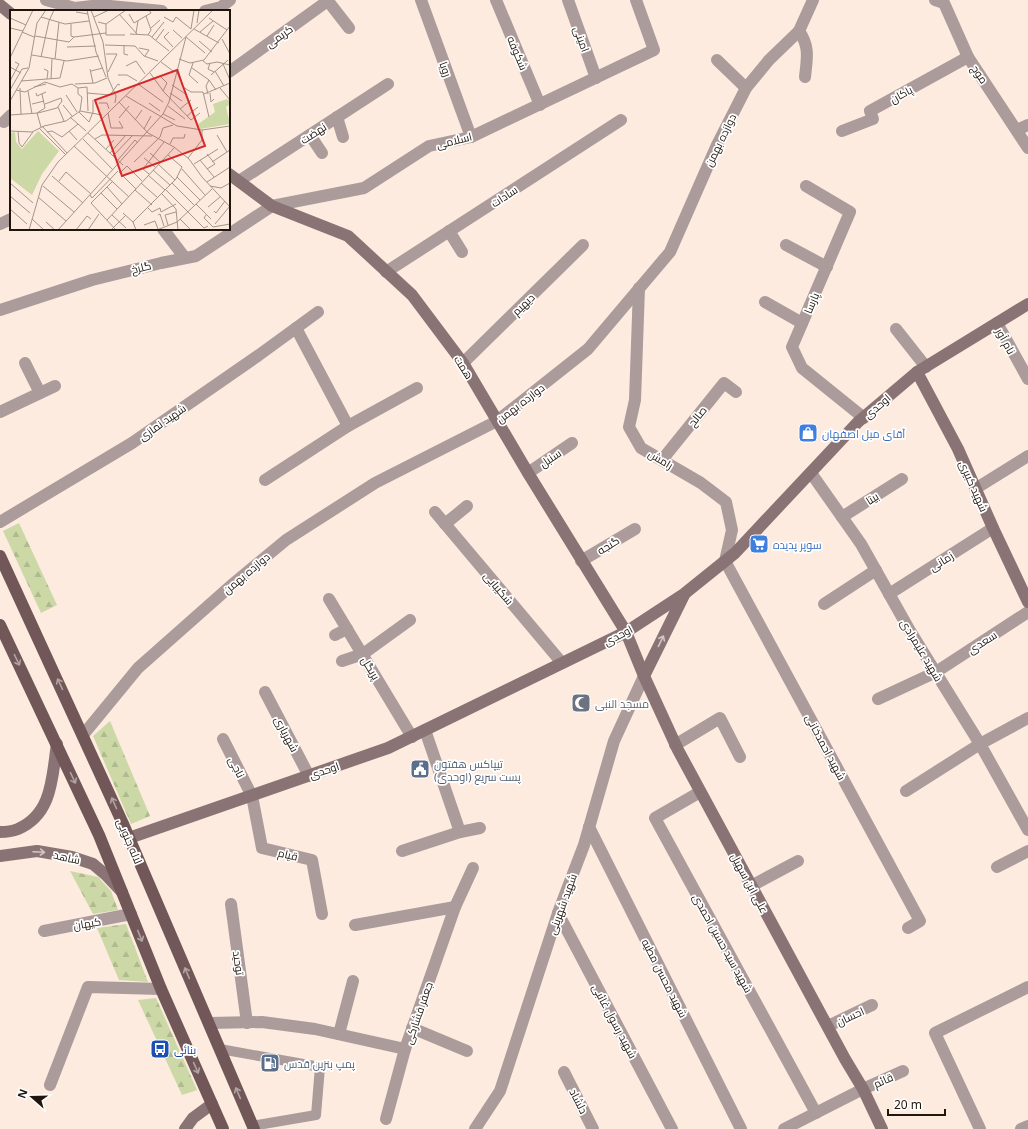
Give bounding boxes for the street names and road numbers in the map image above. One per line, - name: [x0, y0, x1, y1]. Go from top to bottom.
- street label: کریمی: [262, 21, 296, 51]
- street label: امینی: [570, 24, 594, 54]
- street label: شکوفه: [504, 34, 532, 72]
- street label: رویا: [436, 59, 456, 79]
- street label: موج: [967, 62, 992, 87]
- street label: پاکان: [887, 82, 915, 106]
- street label: دوازده بهمن: [701, 111, 739, 169]
- street label: نهضت: [297, 119, 329, 147]
- street label: اسلامی: [435, 128, 473, 152]
- street label: سادات: [488, 182, 520, 210]
- street label: گلرخ: [129, 257, 153, 278]
- street label: دیهیم: [508, 290, 538, 319]
- street label: پارسا: [800, 290, 822, 316]
- street label: نام آور: [991, 324, 1019, 357]
- street label: همت: [451, 352, 477, 382]
- street label: دوازده بهمن: [493, 380, 547, 426]
- street label: اوحدی: [860, 390, 894, 422]
- street label: شهید نمازی: [135, 400, 189, 444]
- street label: صالح: [684, 403, 711, 430]
- street label: سنبل: [536, 445, 564, 471]
- street label: رامش: [646, 446, 676, 472]
- street label: شهید کبیری: [956, 458, 992, 514]
- street label: بیتا: [863, 488, 881, 508]
- street label: گنجه: [594, 532, 622, 558]
- street label: زمانی: [926, 548, 956, 574]
- street label: دوازده بهمن: [219, 549, 273, 597]
- street label: شکیبایی: [481, 568, 517, 608]
- street label: شهید علیمرادی: [897, 616, 947, 684]
- street label: اوحدی: [601, 621, 635, 649]
- street label: سعدی: [965, 627, 999, 657]
- street label: پریگل: [358, 654, 384, 682]
- street label: شهید احمدخانی: [802, 711, 850, 783]
- street label: شهریاری: [271, 713, 303, 755]
- street label: ناجی: [225, 754, 249, 780]
- street label: اوحدی: [307, 758, 341, 782]
- street label: لاله جنوبی: [114, 816, 146, 866]
- street label: قیام: [276, 844, 299, 865]
- street label: شاهد: [52, 847, 82, 867]
- street label: علی ابن سهیل: [728, 850, 772, 916]
- street label: شهید شهرینی: [544, 871, 580, 937]
- street label: شهید سید حسین احمدی: [690, 891, 756, 995]
- street label: کیهان: [72, 913, 102, 933]
- street label: شهید محسن مطیه: [639, 936, 691, 1020]
- street label: توحید: [230, 950, 248, 976]
- street label: جعفر فشارکی: [400, 980, 436, 1046]
- street label: شهید رسول غائبی: [589, 981, 641, 1061]
- street label: احسان: [834, 1003, 866, 1029]
- street label: قائم: [871, 1069, 896, 1092]
- street label: دلشاد: [566, 1086, 592, 1116]

